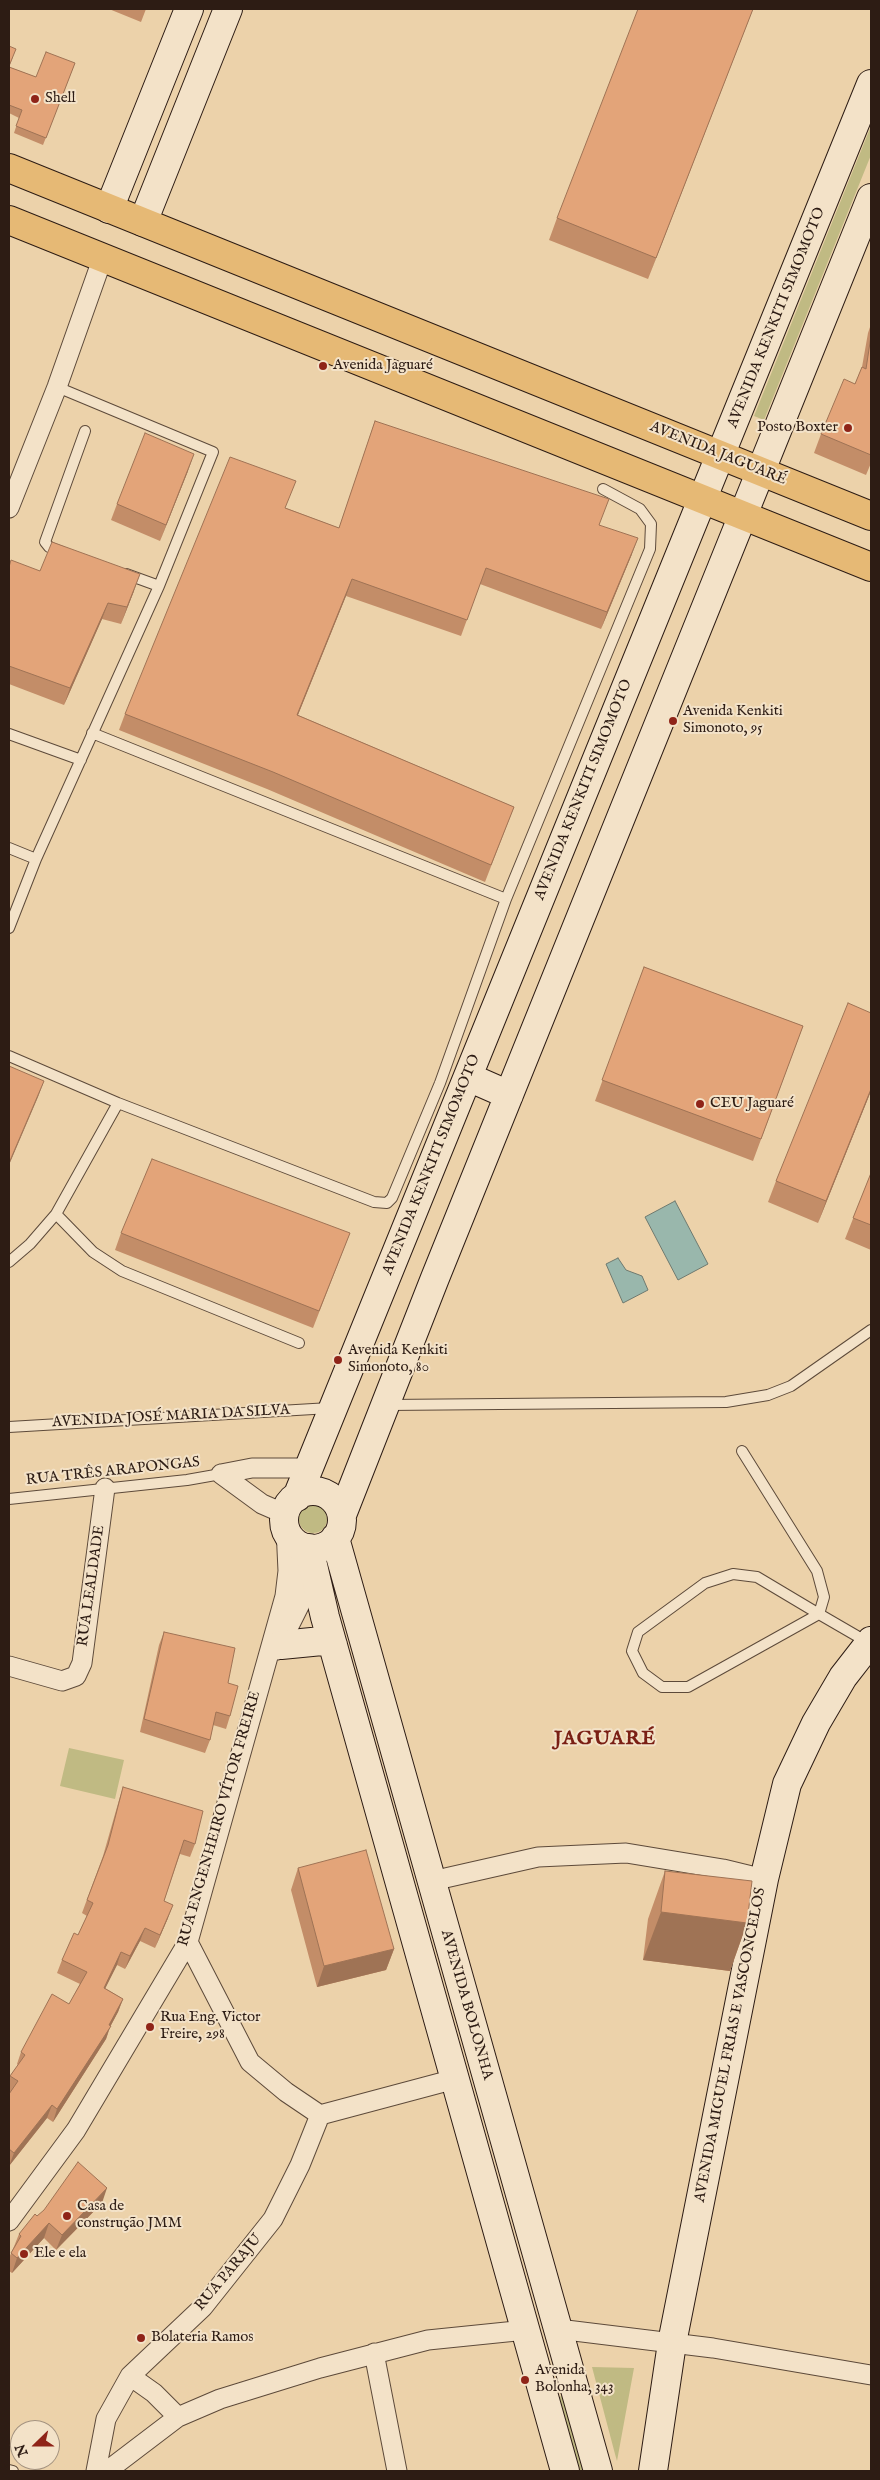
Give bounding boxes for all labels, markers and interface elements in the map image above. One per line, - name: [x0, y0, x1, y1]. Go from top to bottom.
- place label: Shell: [45, 90, 76, 108]
- marker: Shell: [29, 93, 41, 105]
- street label: AVENIDA KENKITI SIMOMOTO: [724, 205, 830, 431]
- place label: Avenida Jaguaré: [333, 357, 433, 375]
- marker: Avenida Jaguaré: [317, 360, 329, 372]
- street label: AVENIDA JAGUARÉ: [647, 418, 789, 490]
- place label: Posto Boxter: [757, 419, 838, 437]
- marker: Posto Boxter: [842, 422, 854, 434]
- street label: AVENIDA KENKITI SIMOMOTO: [531, 677, 637, 903]
- place label: Avenida Kenkiti Simonoto, 95: [683, 703, 783, 738]
- marker: Avenida Kenkiti Simonoto, 95: [667, 715, 679, 727]
- street label: AVENIDA KENKITI SIMOMOTO: [379, 1052, 485, 1278]
- place label: CEU Jaguaré: [710, 1095, 794, 1113]
- marker: CEU Jaguaré: [694, 1098, 706, 1110]
- place label: Avenida Kenkiti Simonoto, 80: [348, 1342, 448, 1377]
- marker: Avenida Kenkiti Simonoto, 80: [332, 1354, 344, 1366]
- street label: AVENIDA JOSÉ MARIA DA SILVA: [52, 1402, 290, 1432]
- street label: RUA TRÊS ARAPONGAS: [25, 1454, 201, 1490]
- street label: RUA LEALDADE: [75, 1524, 109, 1648]
- street label: RUA ENGENHEIRO VÍTOR FREIRE: [175, 1689, 265, 1949]
- district label: JAGUARÉ: [553, 1728, 657, 1752]
- street label: AVENIDA MIGUEL FRIAS E VASCONCELOS: [692, 1886, 770, 2204]
- street label: AVENIDA BOLONHA: [436, 1928, 496, 2082]
- place label: Rua Eng. Victor Freire, 298: [160, 2009, 261, 2044]
- marker: Rua Eng. Victor Freire, 298: [144, 2021, 156, 2033]
- place label: Casa de construção JMM: [77, 2198, 182, 2233]
- marker: Casa de construção JMM: [61, 2210, 73, 2222]
- street label: RUA PARAJU: [192, 2231, 266, 2315]
- place label: Ele e ela: [34, 2245, 86, 2263]
- marker: Ele e ela: [18, 2248, 30, 2260]
- place label: Bolateria Ramos: [151, 2329, 254, 2347]
- marker: Bolateria Ramos: [135, 2332, 147, 2344]
- place label: Avenida Bolonha, 343: [535, 2362, 614, 2397]
- marker: Avenida Bolonha, 343: [519, 2374, 531, 2386]
- north arrow: [10, 2420, 60, 2470]
- text: N: [11, 2441, 33, 2459]

